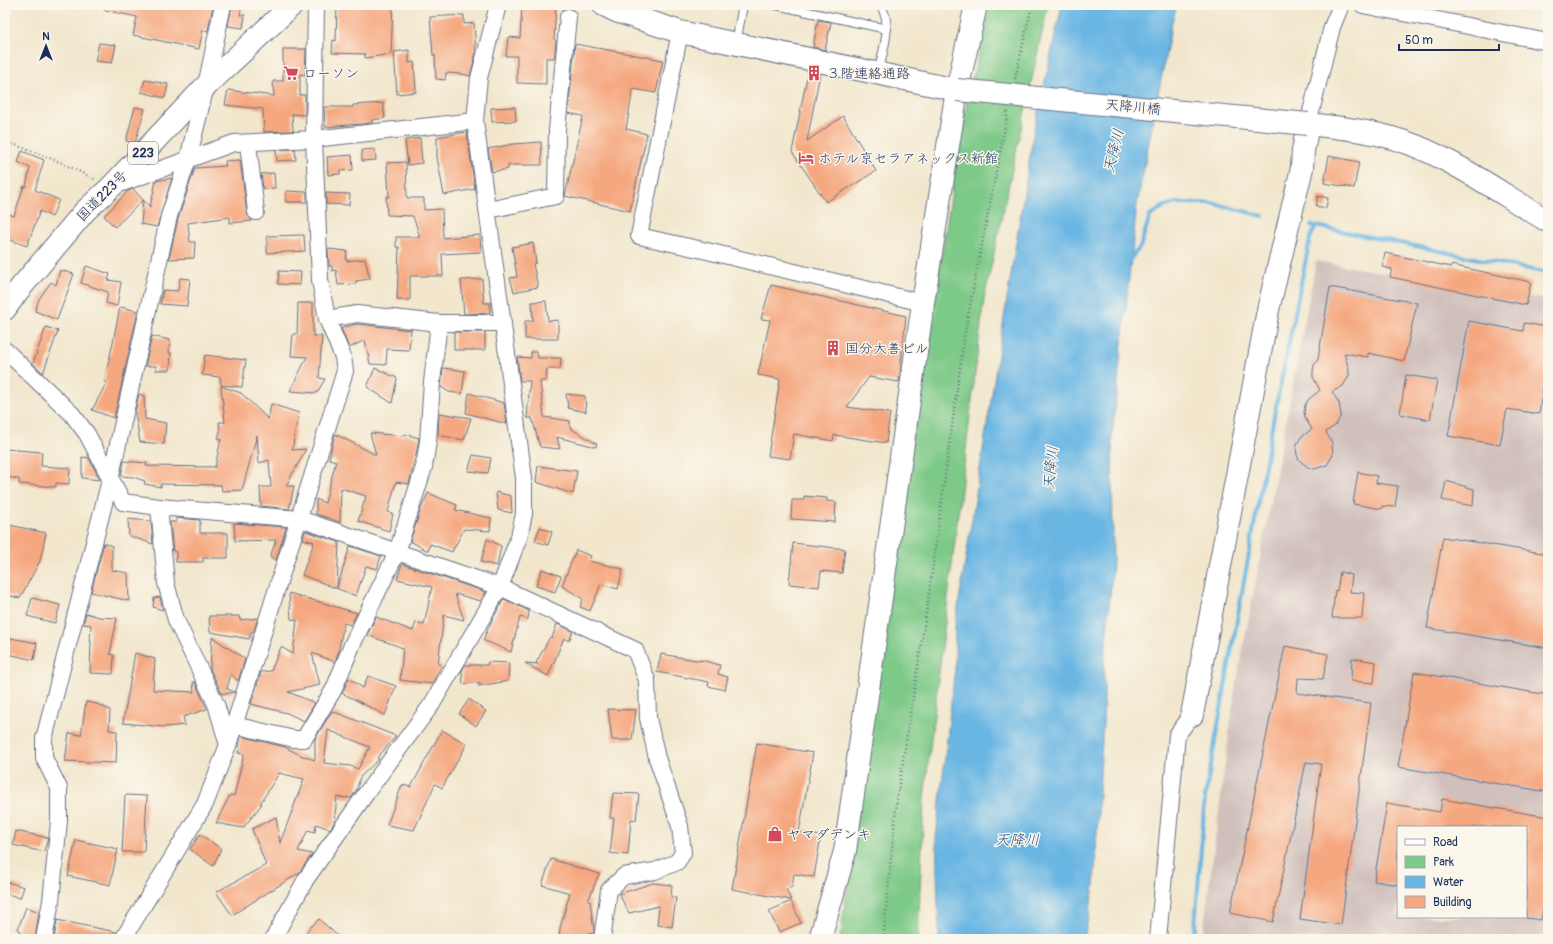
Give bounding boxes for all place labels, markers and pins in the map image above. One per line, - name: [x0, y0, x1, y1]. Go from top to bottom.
- supermarket icon: ローソン: [282, 64, 300, 82]
- building icon: ３階連絡通路: [805, 64, 823, 82]
- place label: ローソン: [303, 65, 359, 82]
- place label: ３階連絡通路: [826, 65, 910, 82]
- hotel icon: ホテル京セラアネックス新館: [797, 149, 815, 167]
- place label: ホテル京セラアネックス新館: [818, 150, 999, 167]
- building icon: 国分大善ビル: [824, 339, 842, 357]
- place label: 国分大善ビル: [845, 340, 929, 357]
- shop icon: ヤマダデンキ: [766, 825, 784, 843]
- place label: ヤマダデンキ: [787, 826, 871, 843]

